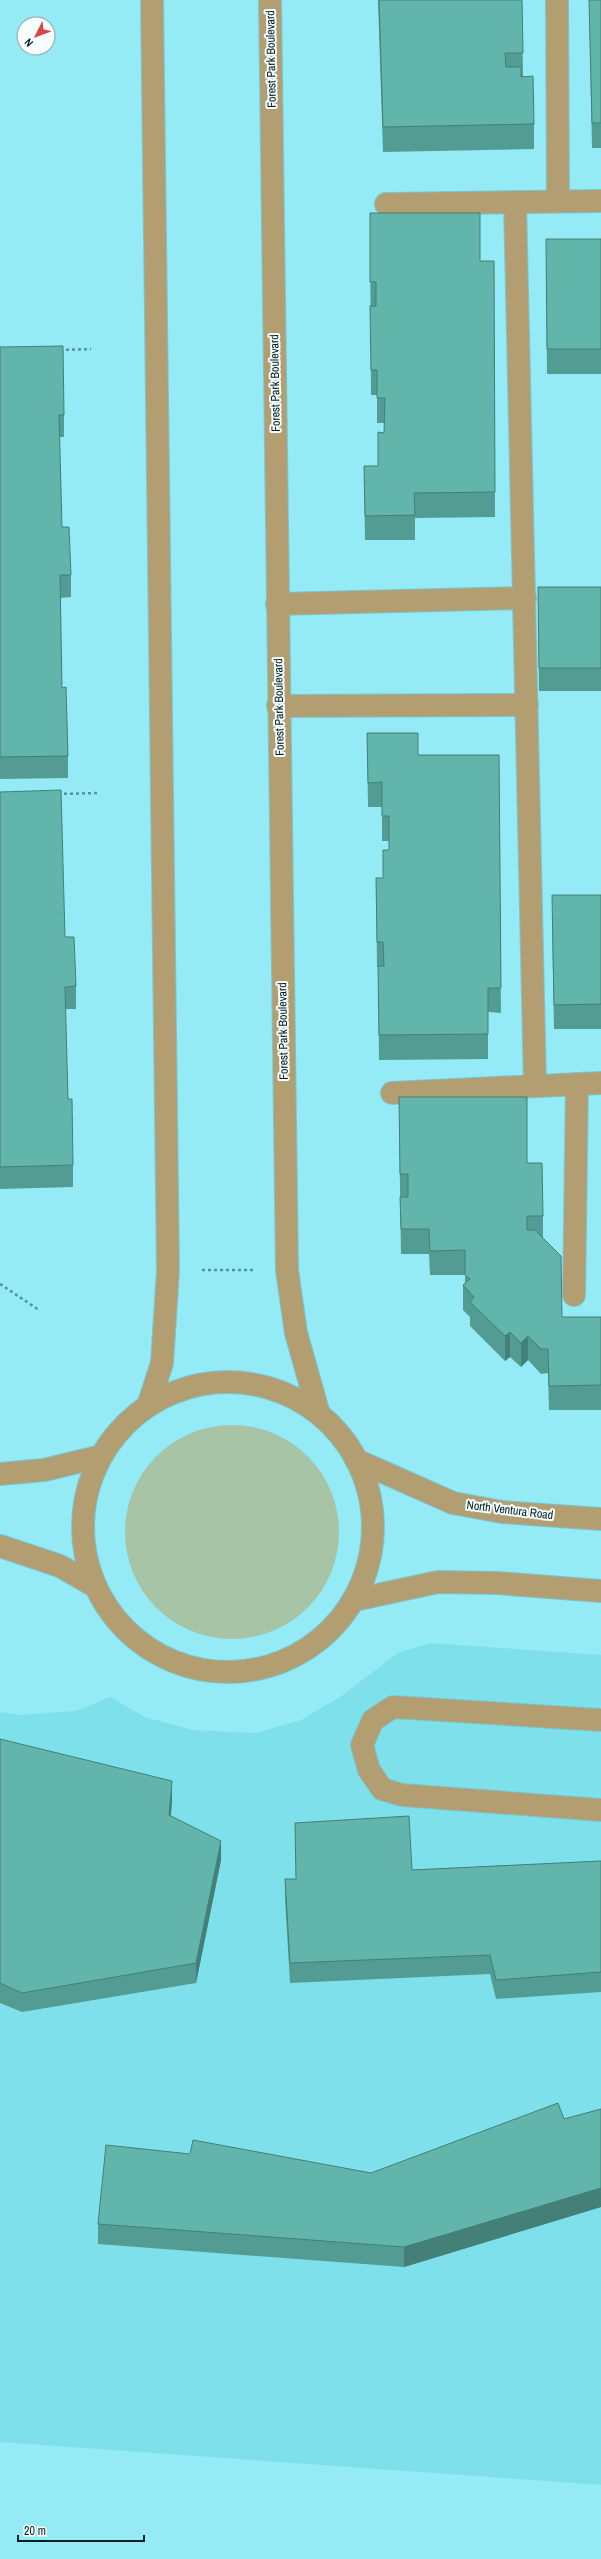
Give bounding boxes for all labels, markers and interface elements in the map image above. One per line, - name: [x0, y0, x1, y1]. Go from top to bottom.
- street label: Forest Park Boulevard: [262, 10, 280, 108]
- north arrow: [16, 16, 56, 56]
- text: N: [21, 36, 36, 50]
- street label: Forest Park Boulevard: [266, 334, 284, 432]
- street label: Forest Park Boulevard: [270, 658, 288, 756]
- street label: Forest Park Boulevard: [274, 982, 292, 1080]
- street label: North Ventura Road: [466, 1497, 554, 1523]
- scale bar: [18, 2517, 144, 2543]
- text: 20 m: [24, 2523, 46, 2539]

